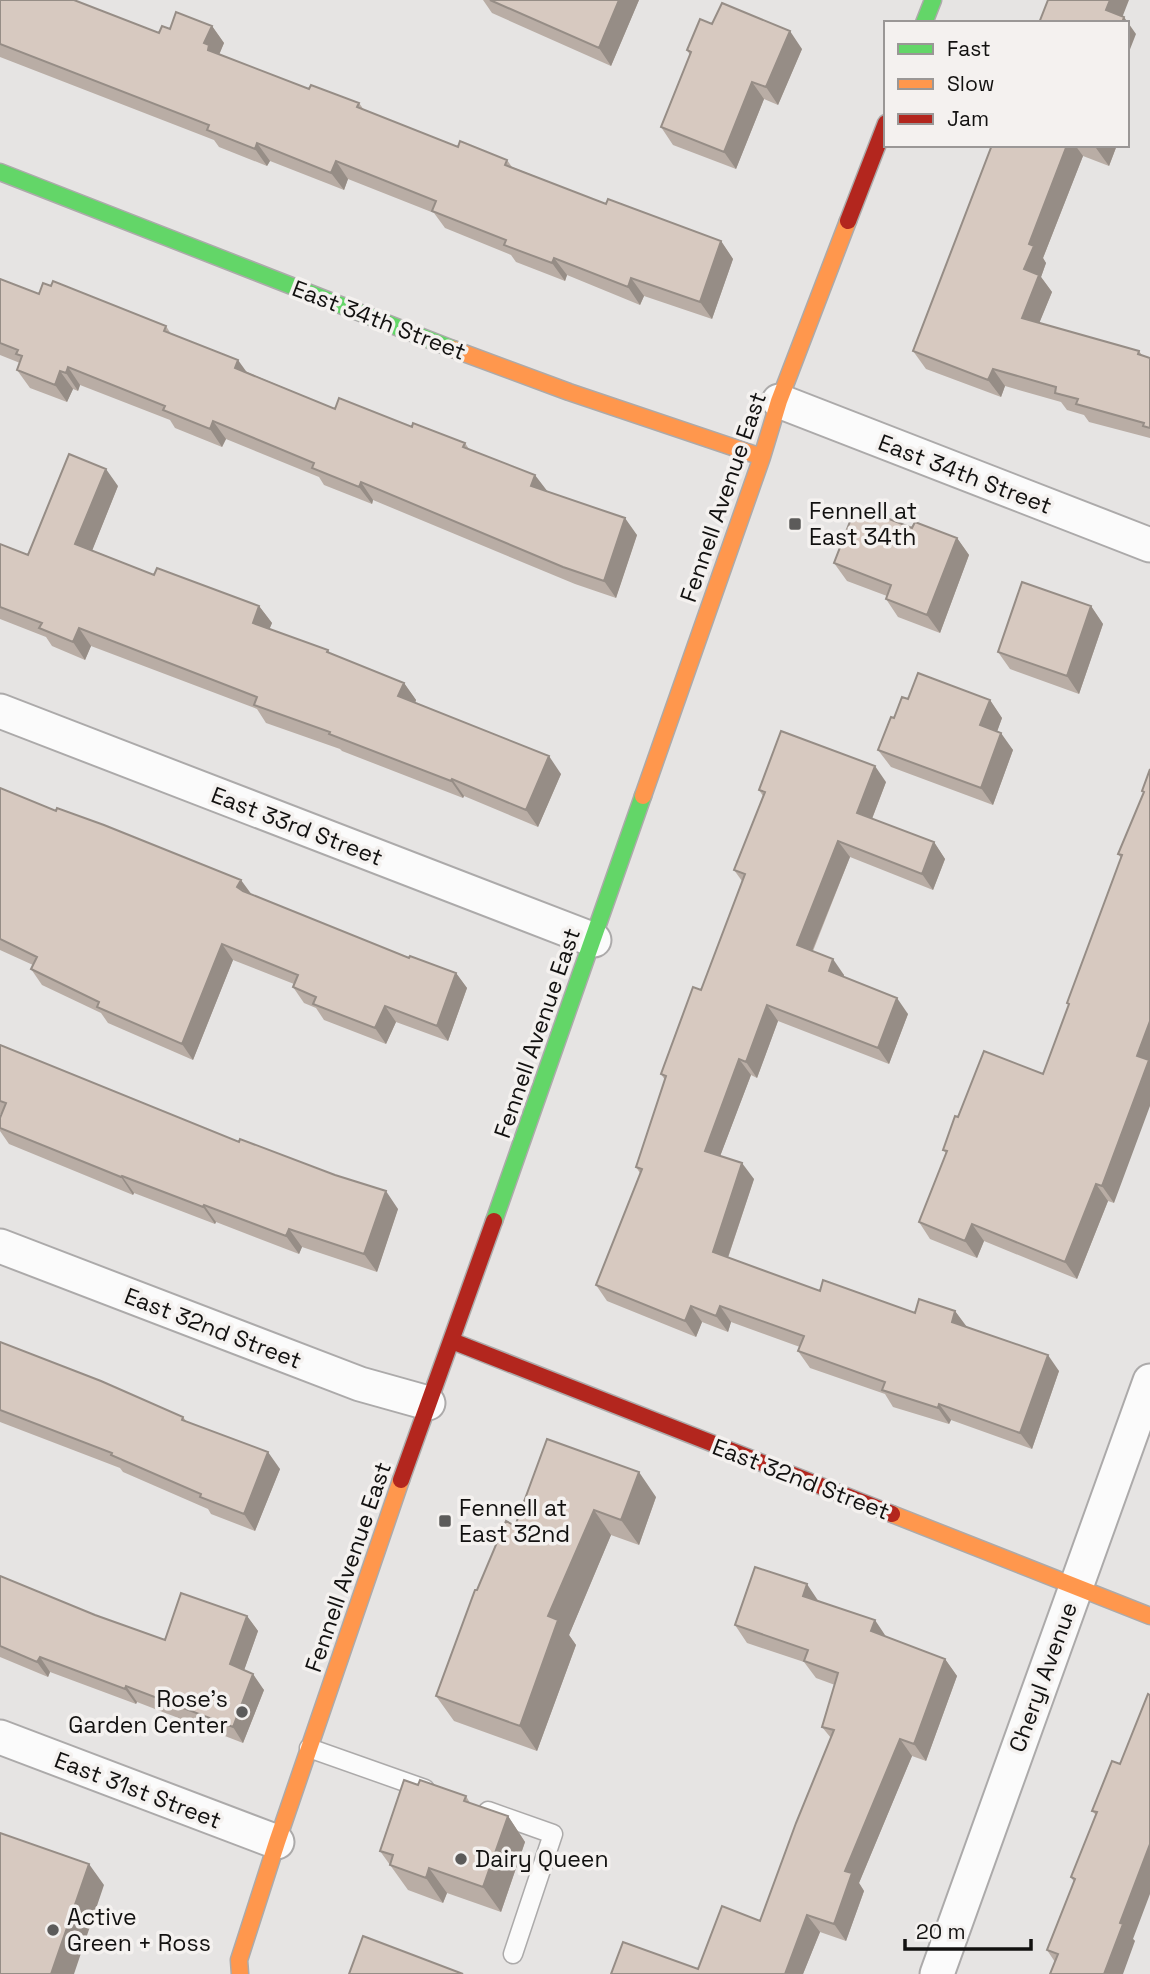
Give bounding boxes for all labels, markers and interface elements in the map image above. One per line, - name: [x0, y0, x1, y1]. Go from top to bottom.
- legend: [884, 21, 1129, 147]
- text: Fast: [947, 35, 991, 62]
- text: Slow: [947, 70, 995, 97]
- text: Jam: [947, 105, 989, 132]
- street label: East 34th Street: [288, 273, 470, 367]
- street label: Fennell Avenue East: [673, 388, 773, 606]
- street label: East 34th Street: [874, 427, 1056, 521]
- place label: Fennell at East 34th: [809, 496, 917, 552]
- marker: Fennell at East 34th: [787, 516, 803, 532]
- street label: East 33rd Street: [207, 779, 387, 873]
- street label: Fennell Avenue East: [487, 924, 587, 1142]
- street label: East 32nd Street: [120, 1280, 306, 1376]
- street label: East 32nd Street: [708, 1431, 894, 1527]
- street label: Fennell Avenue East: [298, 1458, 398, 1676]
- place label: Fennell at East 32nd: [459, 1493, 570, 1549]
- marker: Fennell at East 32nd: [437, 1513, 453, 1529]
- street label: Cheryl Avenue: [1002, 1598, 1084, 1756]
- place label: Rose's Garden Center: [68, 1684, 228, 1740]
- marker: Rose's Garden Center: [234, 1704, 250, 1720]
- street label: East 31st Street: [50, 1744, 226, 1836]
- place label: Dairy Queen: [475, 1844, 609, 1874]
- marker: Dairy Queen: [453, 1851, 469, 1867]
- place label: Active Green + Ross: [67, 1902, 211, 1958]
- scale bar: [905, 1908, 1031, 1952]
- text: 20 m: [916, 1918, 966, 1945]
- marker: Active Green + Ross: [45, 1922, 61, 1938]

